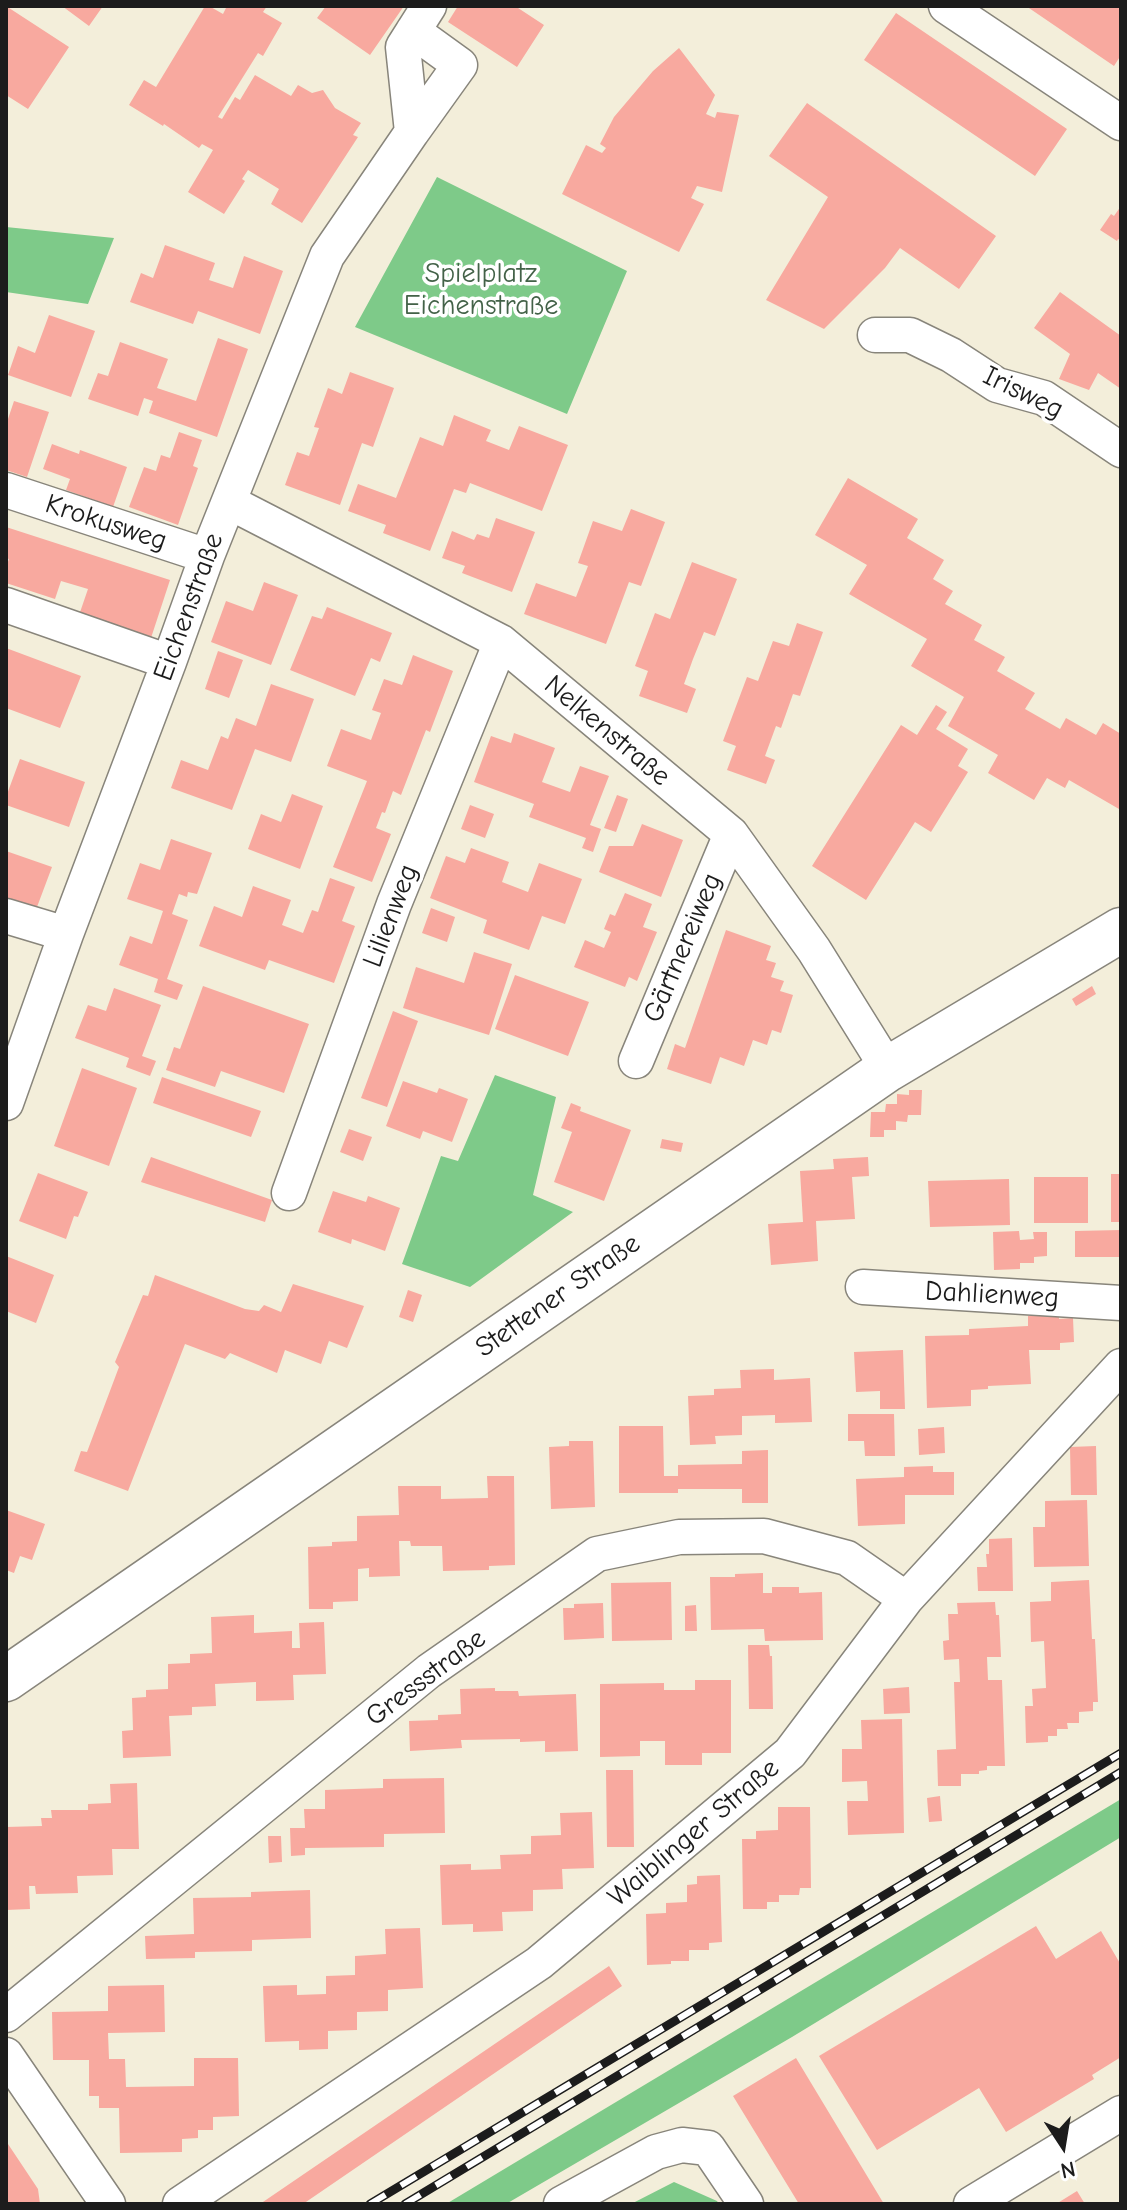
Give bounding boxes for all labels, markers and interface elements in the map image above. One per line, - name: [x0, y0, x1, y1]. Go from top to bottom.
- park label: Spielplatz Eichenstraße: [404, 257, 558, 323]
- street label: Irisweg: [977, 359, 1069, 427]
- street label: Krokusweg: [41, 488, 171, 558]
- street label: Eichenstraße: [147, 529, 231, 685]
- street label: Nelkenstraße: [537, 668, 677, 794]
- street label: Lilienweg: [356, 860, 426, 972]
- street label: Gärtnereiweg: [636, 868, 730, 1028]
- street label: Stettener Straße: [469, 1227, 647, 1365]
- street label: Dahlienweg: [924, 1275, 1060, 1315]
- street label: Gressstraße: [359, 1622, 493, 1734]
- street label: Waiblinger Straße: [602, 1752, 786, 1914]
- north arrow: [1023, 2106, 1103, 2186]
- text: N: [1058, 2155, 1078, 2184]

